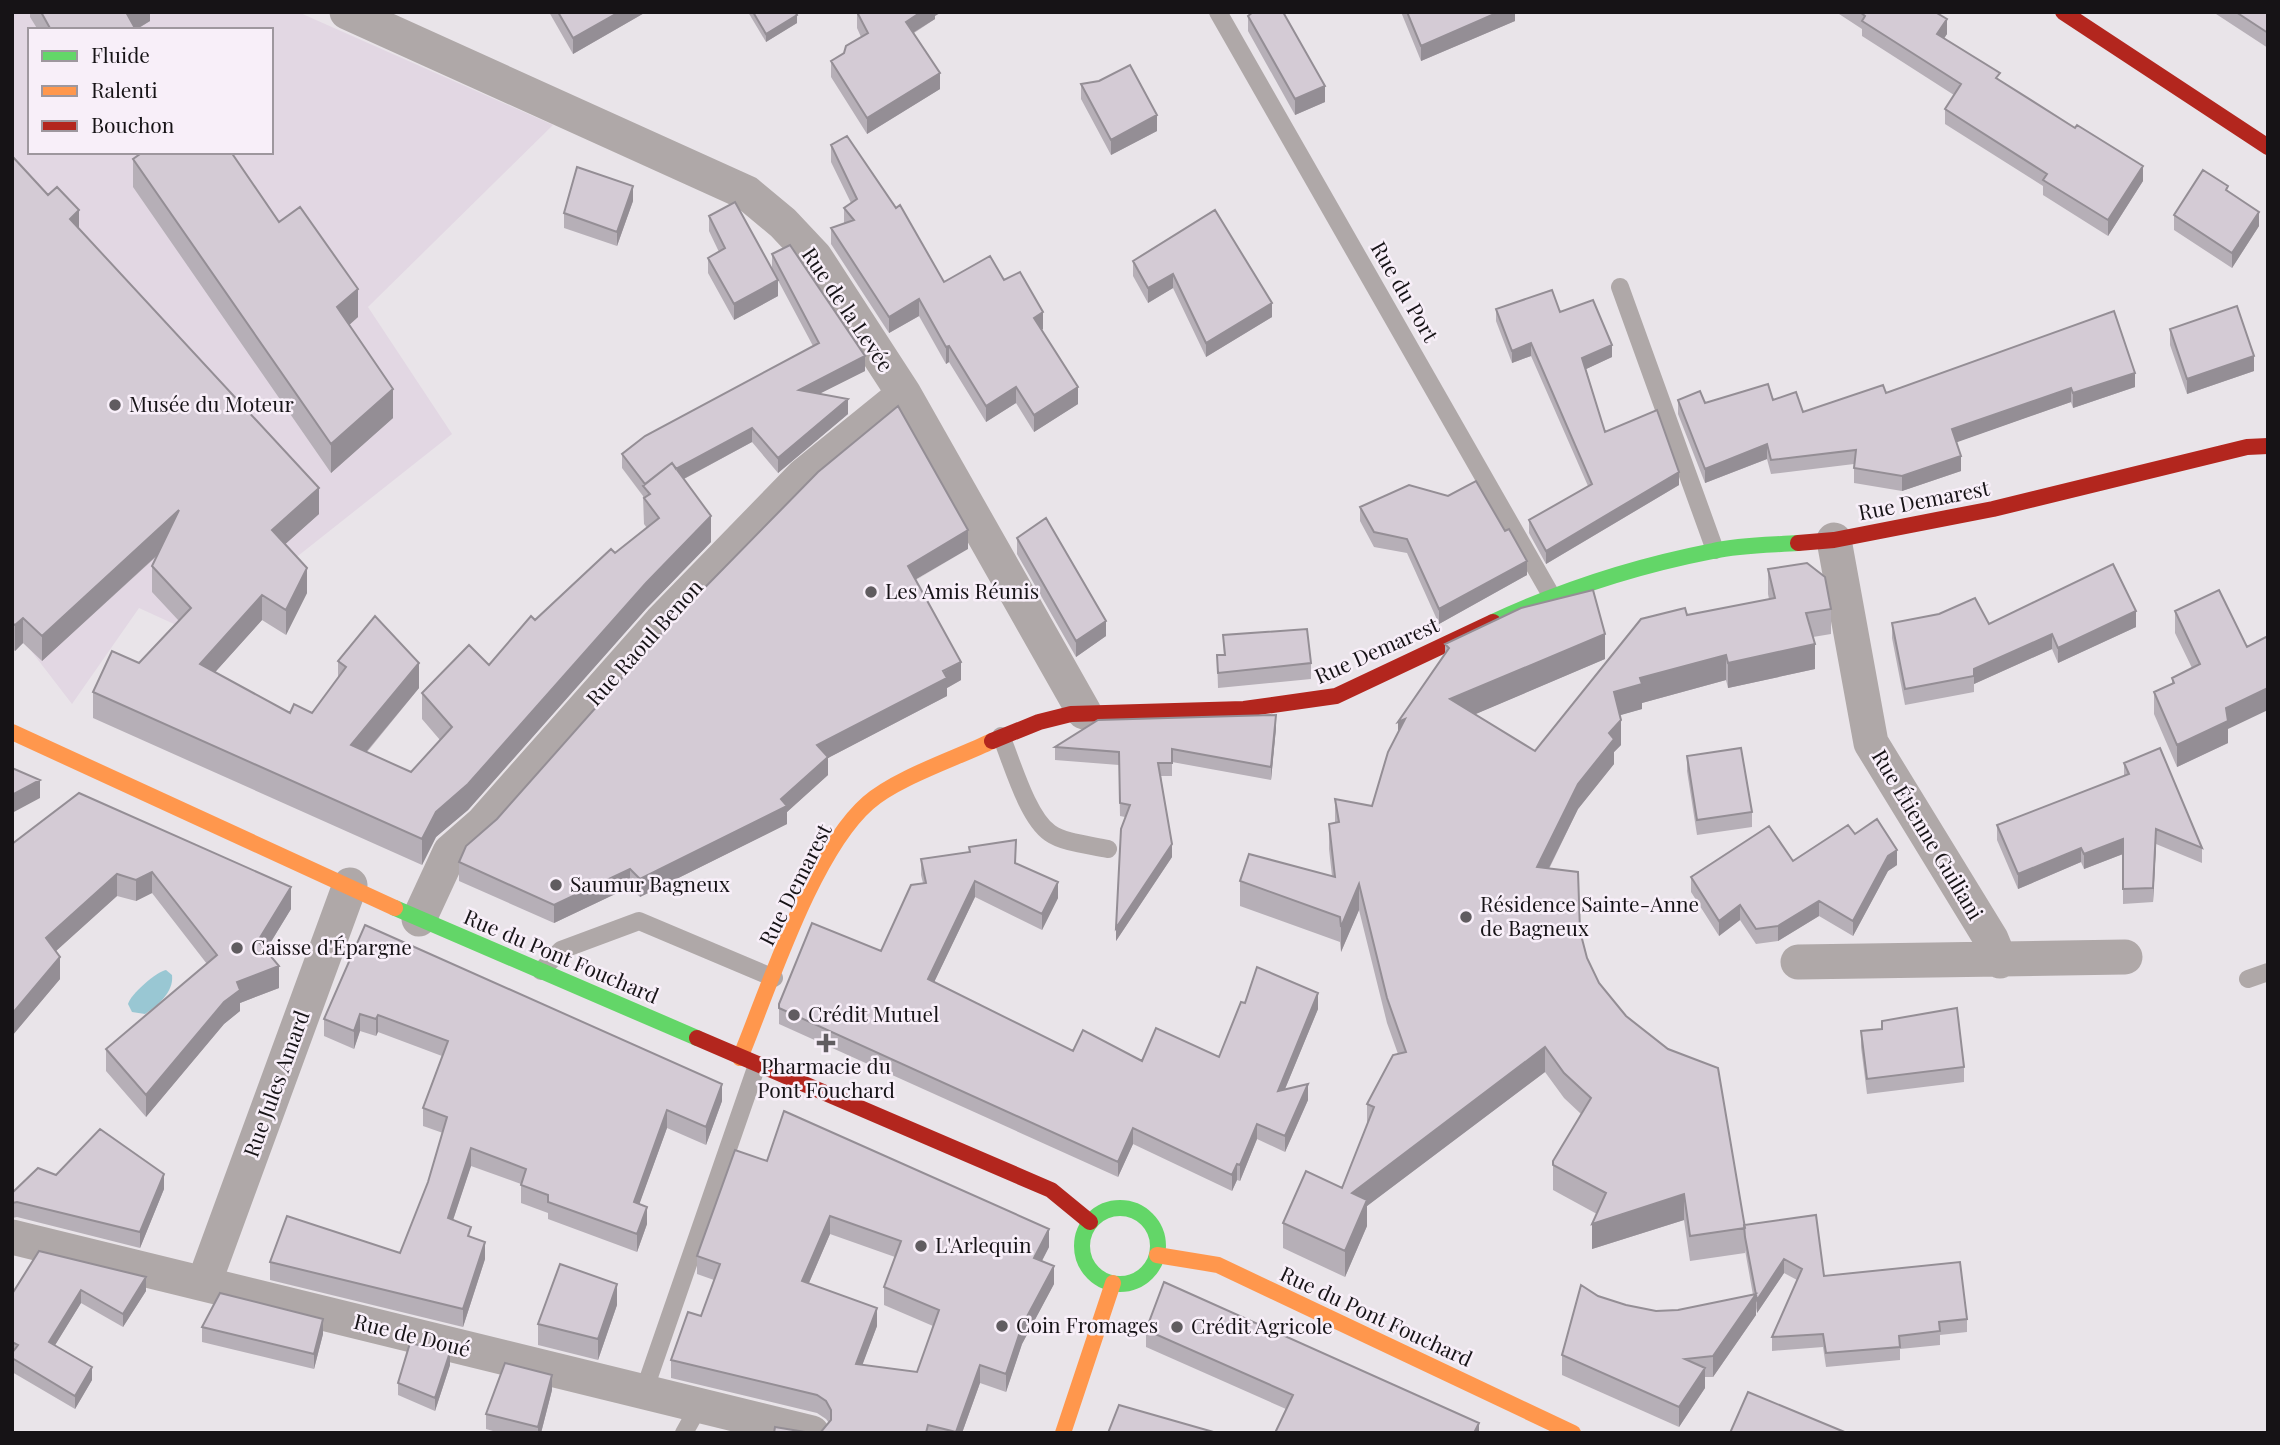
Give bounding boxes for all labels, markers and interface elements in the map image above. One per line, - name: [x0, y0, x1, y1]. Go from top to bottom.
- legend: [28, 28, 273, 154]
- text: Fluide: [91, 40, 150, 68]
- text: Ralenti: [91, 75, 158, 103]
- text: Bouchon: [91, 110, 175, 138]
- street label: Rue du Port: [1366, 236, 1446, 347]
- street label: Rue de la Levée: [797, 241, 901, 377]
- place label: Musée du Moteur: [129, 389, 294, 417]
- marker: Musée du Moteur: [107, 397, 123, 413]
- street label: Rue Demarest: [1856, 473, 1992, 525]
- street label: Rue Raoul Benon: [579, 572, 708, 711]
- place label: Les Amis Réunis: [885, 576, 1039, 604]
- marker: Les Amis Réunis: [863, 584, 879, 600]
- street label: Rue Demarest: [1310, 609, 1443, 689]
- street label: Rue Étienne Guiliani: [1867, 744, 1991, 924]
- street label: Rue Demarest: [752, 818, 837, 950]
- place label: Saumur Bagneux: [570, 869, 730, 897]
- marker: Saumur Bagneux: [548, 877, 564, 893]
- place label: Résidence Sainte-Anne de Bagneux: [1480, 889, 1699, 941]
- street label: Rue du Pont Fouchard: [460, 901, 663, 1009]
- marker: Résidence Sainte-Anne de Bagneux: [1458, 909, 1474, 925]
- place label: Caisse d'Épargne: [251, 932, 412, 960]
- marker: Caisse d'Épargne: [229, 940, 245, 956]
- place label: Crédit Mutuel: [808, 999, 939, 1027]
- street label: Rue Jules Amard: [236, 1006, 315, 1161]
- marker: Crédit Mutuel: [786, 1007, 802, 1023]
- marker: Pharmacie du Pont Fouchard: [818, 1035, 834, 1051]
- place label: Pharmacie du Pont Fouchard: [757, 1051, 895, 1103]
- place label: L'Arlequin: [935, 1230, 1032, 1258]
- marker: L'Arlequin: [913, 1238, 929, 1254]
- street label: Rue du Pont Fouchard: [1276, 1258, 1477, 1372]
- street label: Rue de Doué: [351, 1306, 474, 1362]
- place label: Coin Fromages: [1016, 1310, 1158, 1338]
- place label: Crédit Agricole: [1191, 1311, 1333, 1339]
- marker: Coin Fromages: [994, 1318, 1010, 1334]
- marker: Crédit Agricole: [1169, 1319, 1185, 1335]

